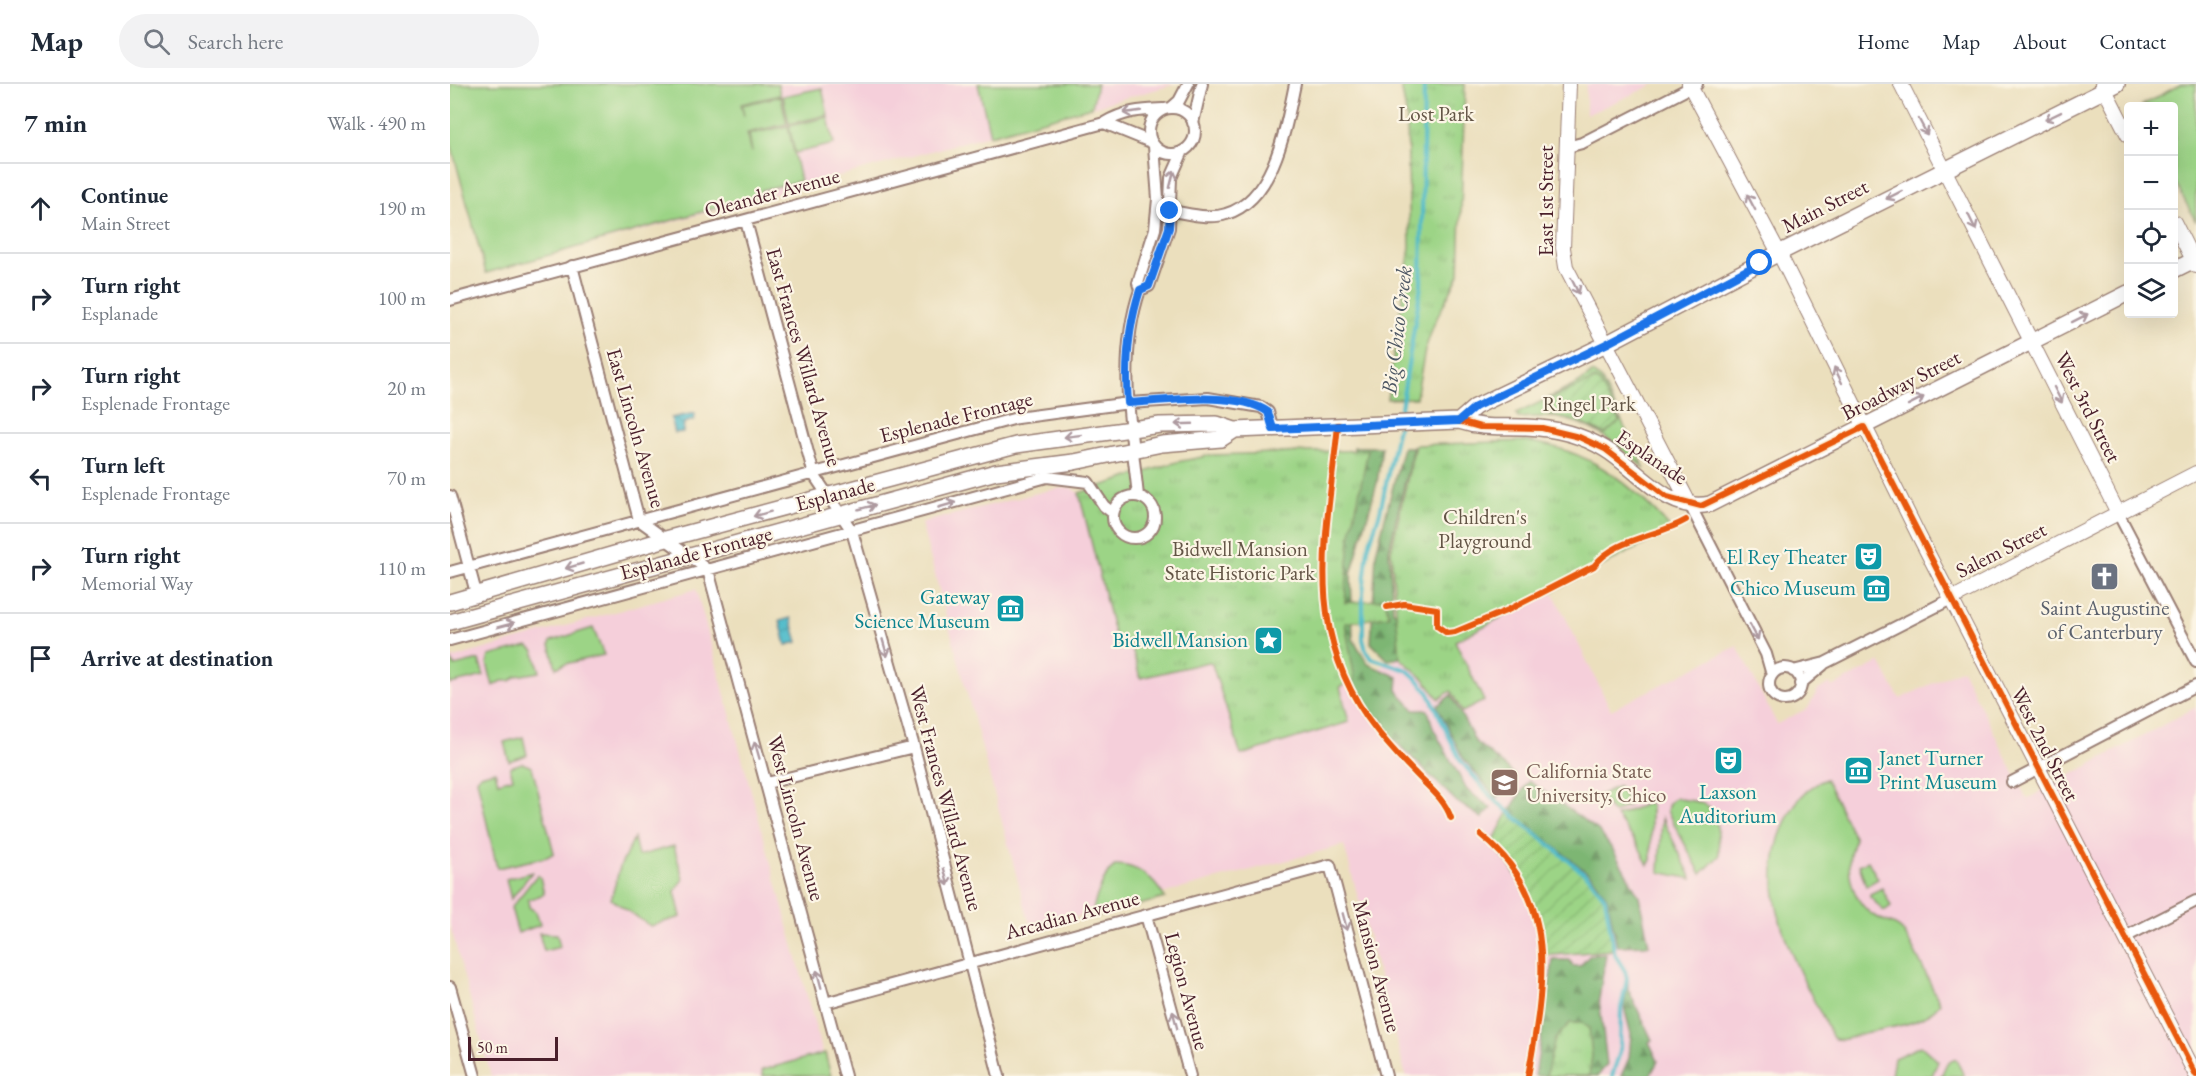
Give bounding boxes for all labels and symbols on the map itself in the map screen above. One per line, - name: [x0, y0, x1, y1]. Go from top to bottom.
- park label: Lost Park: [1398, 100, 1475, 127]
- one-way arrow: [1123, 106, 1143, 117]
- one-way arrow: [2044, 111, 2062, 123]
- one-way arrow: [1917, 118, 1929, 135]
- street label: East 1st Street: [1532, 145, 1559, 257]
- street label: Oleander Avenue: [701, 161, 843, 224]
- one-way arrow: [1167, 170, 1179, 189]
- street label: Main Street: [1777, 172, 1873, 239]
- one-way arrow: [1885, 190, 1903, 202]
- one-way arrow: [1745, 193, 1756, 211]
- route end: [1156, 197, 1182, 223]
- one-way arrow: [1967, 212, 1978, 230]
- street label: East Frances Willard Avenue: [760, 244, 849, 469]
- route start: [1746, 249, 1772, 275]
- water label: Big Chico Creek: [1374, 264, 1419, 397]
- one-way arrow: [1570, 276, 1582, 294]
- one-way arrow: [2071, 312, 2088, 324]
- street label: Broadway Street: [1837, 343, 1965, 426]
- street label: East Lincoln Avenue: [601, 345, 672, 511]
- street label: West 3rd Street: [2049, 347, 2128, 467]
- one-way arrow: [1832, 366, 1844, 384]
- street label: Esplenade Frontage: [877, 384, 1035, 449]
- one-way arrow: [2052, 386, 2064, 403]
- park label: Ringel Park: [1542, 390, 1637, 417]
- one-way arrow: [1907, 395, 1925, 406]
- one-way arrow: [1174, 418, 1194, 430]
- street label: Esplanade: [1611, 423, 1693, 490]
- one-way arrow: [1064, 431, 1084, 442]
- street label: Esplanade: [792, 470, 877, 517]
- one-way arrow: [937, 499, 956, 510]
- one-way arrow: [857, 501, 876, 513]
- park label: Children's Playground: [1438, 503, 1532, 554]
- one-way arrow: [753, 508, 772, 520]
- street label: Salem Street: [1951, 515, 2051, 584]
- street label: Esplanade Frontage: [617, 519, 775, 586]
- park label: Bidwell Mansion State Historic Park: [1165, 535, 1316, 586]
- theatre icon: El Rey Theater: [1852, 541, 1884, 573]
- place label: El Rey Theater: [1726, 543, 1847, 570]
- one-way arrow: [565, 561, 584, 572]
- church icon: Saint Augustine of Canterbury: [2089, 561, 2121, 593]
- museum icon: Chico Museum: [1861, 572, 1893, 604]
- place label: Chico Museum: [1730, 574, 1856, 601]
- place label: Gateway Science Museum: [854, 583, 991, 634]
- museum icon: Gateway Science Museum: [995, 593, 1027, 625]
- place label: Saint Augustine of Canterbury: [2041, 594, 2169, 645]
- one-way arrow: [497, 619, 516, 630]
- one-way arrow: [1748, 623, 1760, 640]
- place icon: Bidwell Mansion: [1253, 624, 1285, 656]
- place label: Bidwell Mansion: [1112, 626, 1248, 653]
- one-way arrow: [880, 638, 892, 657]
- street label: West Frances Willard Avenue: [903, 682, 990, 913]
- street label: West 2nd Street: [2005, 682, 2086, 806]
- street label: West Lincoln Avenue: [761, 732, 832, 904]
- one-way arrow: [751, 741, 762, 760]
- place label: Janet Turner Print Museum: [1877, 744, 1997, 795]
- theatre icon: Laxson Auditorium: [1712, 745, 1744, 777]
- museum icon: Janet Turner Print Museum: [1842, 754, 1874, 786]
- place label: California State University, Chico: [1526, 757, 1666, 808]
- school or university icon: California State University, Chico: [1489, 767, 1521, 799]
- place label: Laxson Auditorium: [1678, 778, 1777, 829]
- one-way arrow: [941, 867, 953, 886]
- street label: Arcadian Avenue: [1001, 884, 1142, 946]
- street label: Mansion Avenue: [1347, 897, 1408, 1035]
- one-way arrow: [1340, 912, 1351, 931]
- street label: Legion Avenue: [1159, 929, 1216, 1053]
- one-way arrow: [812, 970, 824, 989]
- one-way arrow: [1169, 1010, 1180, 1029]
- scale bar: [468, 1034, 558, 1062]

